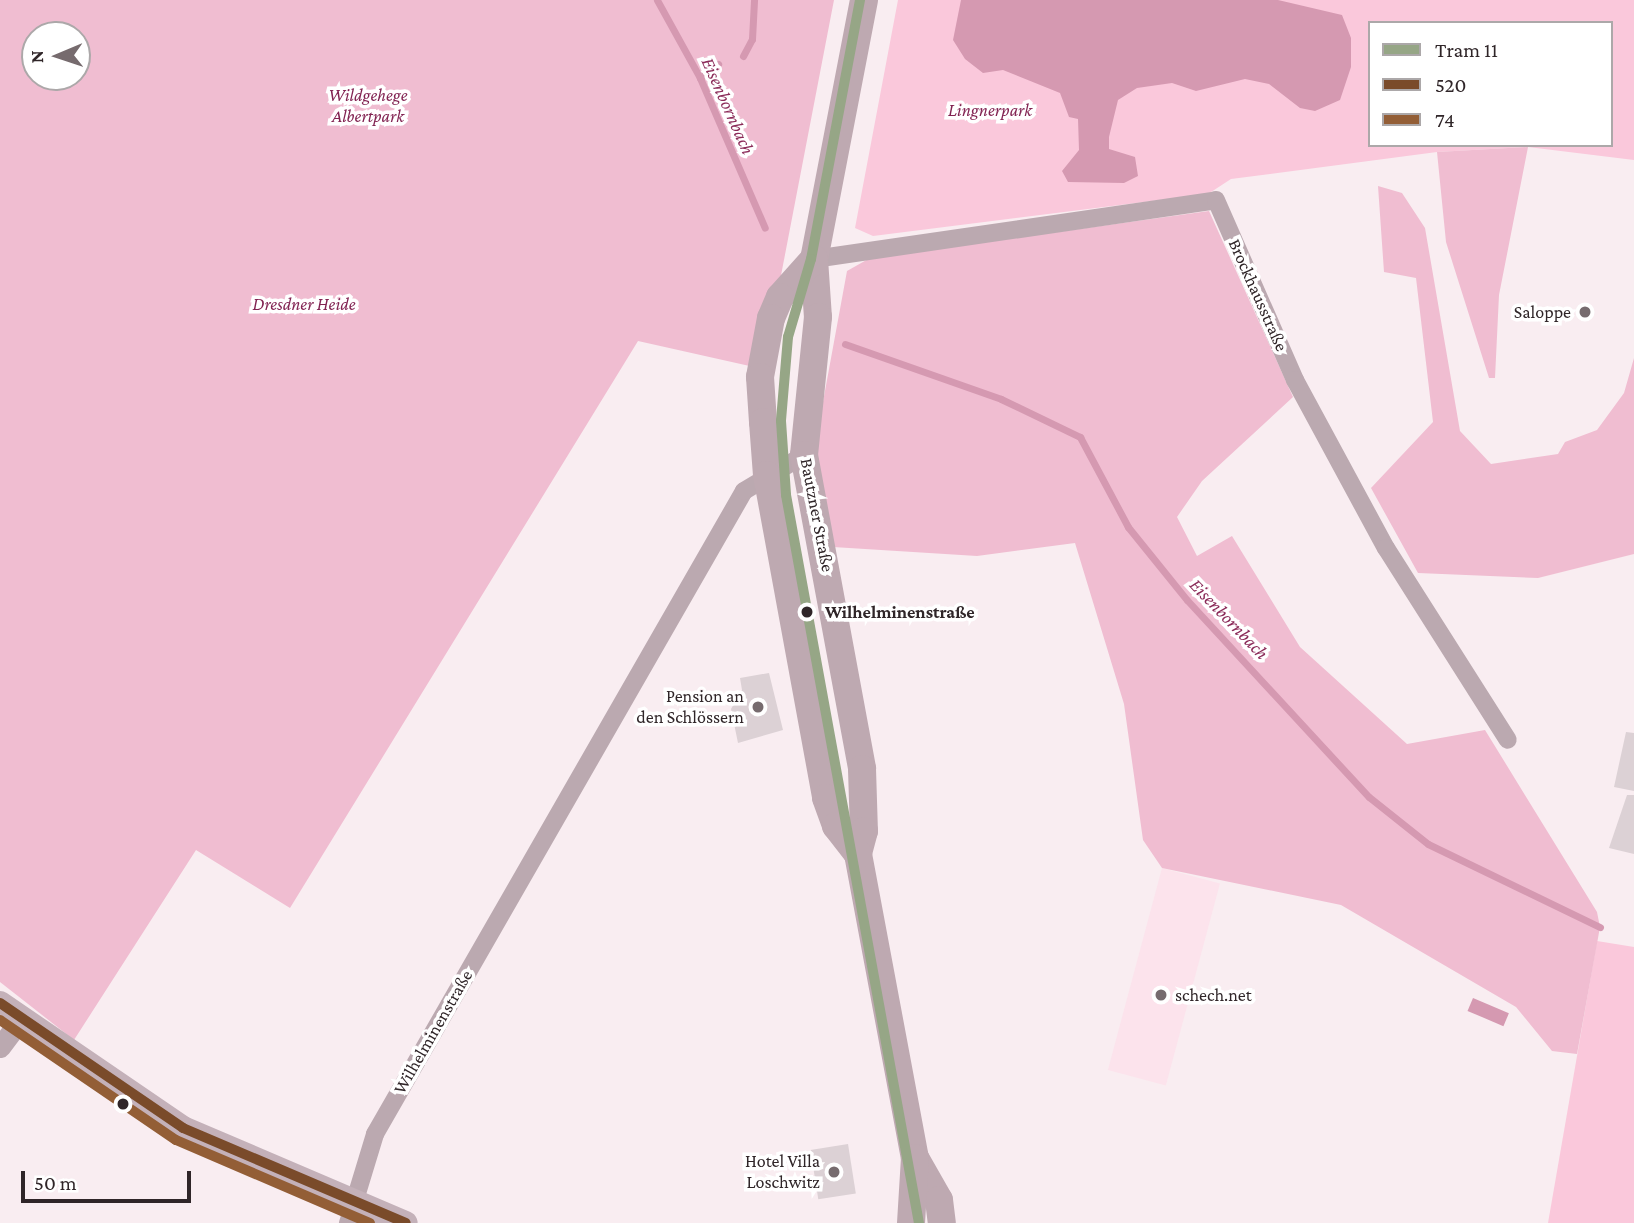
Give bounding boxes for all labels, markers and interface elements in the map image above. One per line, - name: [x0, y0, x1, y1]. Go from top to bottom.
- north arrow: [21, 21, 91, 91]
- legend: [1368, 21, 1613, 147]
- text: Tram 11: [1435, 38, 1498, 62]
- text: N: [26, 50, 47, 64]
- water label: Eisenbornbach: [696, 54, 760, 158]
- text: 520: [1435, 73, 1466, 97]
- park label: Wildgehege Albertpark: [329, 85, 407, 128]
- park label: Lingnerpark: [948, 99, 1032, 121]
- text: 74: [1435, 108, 1455, 132]
- street label: Brockhausstraße: [1224, 235, 1292, 355]
- park label: Dresdner Heide: [252, 293, 356, 315]
- place label: Saloppe: [1514, 301, 1571, 323]
- marker: Saloppe: [1577, 304, 1593, 320]
- street label: Bautzner Straße: [795, 456, 839, 574]
- water label: Eisenbornbach: [1185, 574, 1273, 664]
- marker: Wilhelminenstraße: [795, 600, 819, 624]
- place label: Wilhelminenstraße: [825, 601, 975, 623]
- place label: Pension an den Schlössern: [636, 686, 744, 728]
- marker: Pension an den Schlössern: [750, 699, 766, 715]
- street label: Wilhelminenstraße: [389, 966, 477, 1098]
- place label: schech.net: [1175, 984, 1252, 1006]
- marker: schech.net: [1153, 987, 1169, 1003]
- unlabelled marker: [116, 1097, 130, 1111]
- place label: Hotel Villa Loschwitz: [745, 1151, 820, 1194]
- scale bar: [24, 1156, 194, 1200]
- marker: Hotel Villa Loschwitz: [826, 1164, 842, 1180]
- text: 50 m: [34, 1171, 77, 1195]

